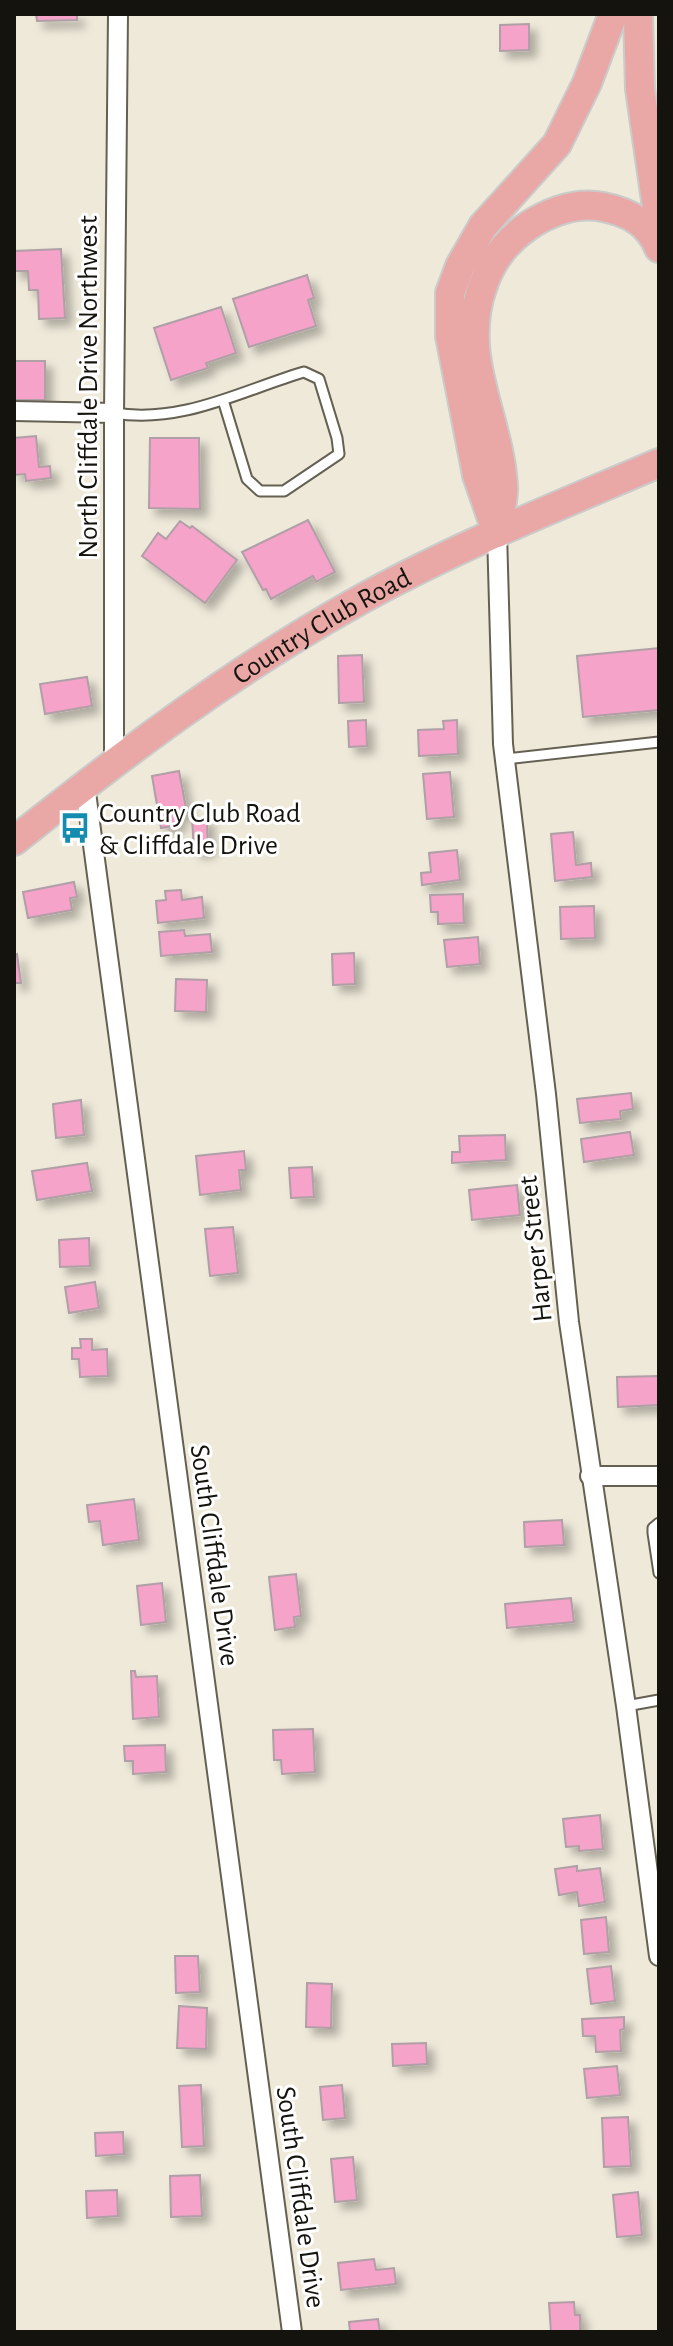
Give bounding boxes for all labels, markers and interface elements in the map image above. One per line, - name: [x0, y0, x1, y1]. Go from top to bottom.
- street label: North Cliffdale Drive Northwest: [75, 215, 103, 559]
- street label: Country Club Road: [228, 564, 416, 690]
- place label: Country Club Road & Cliffdale Drive: [99, 800, 301, 860]
- bus stop icon: Country Club Road & Cliffdale Drive: [58, 811, 92, 845]
- street label: Harper Street: [514, 1174, 558, 1323]
- street label: South Cliffdale Drive: [185, 1443, 243, 1668]
- street label: South Cliffdale Drive: [271, 2085, 329, 2310]

